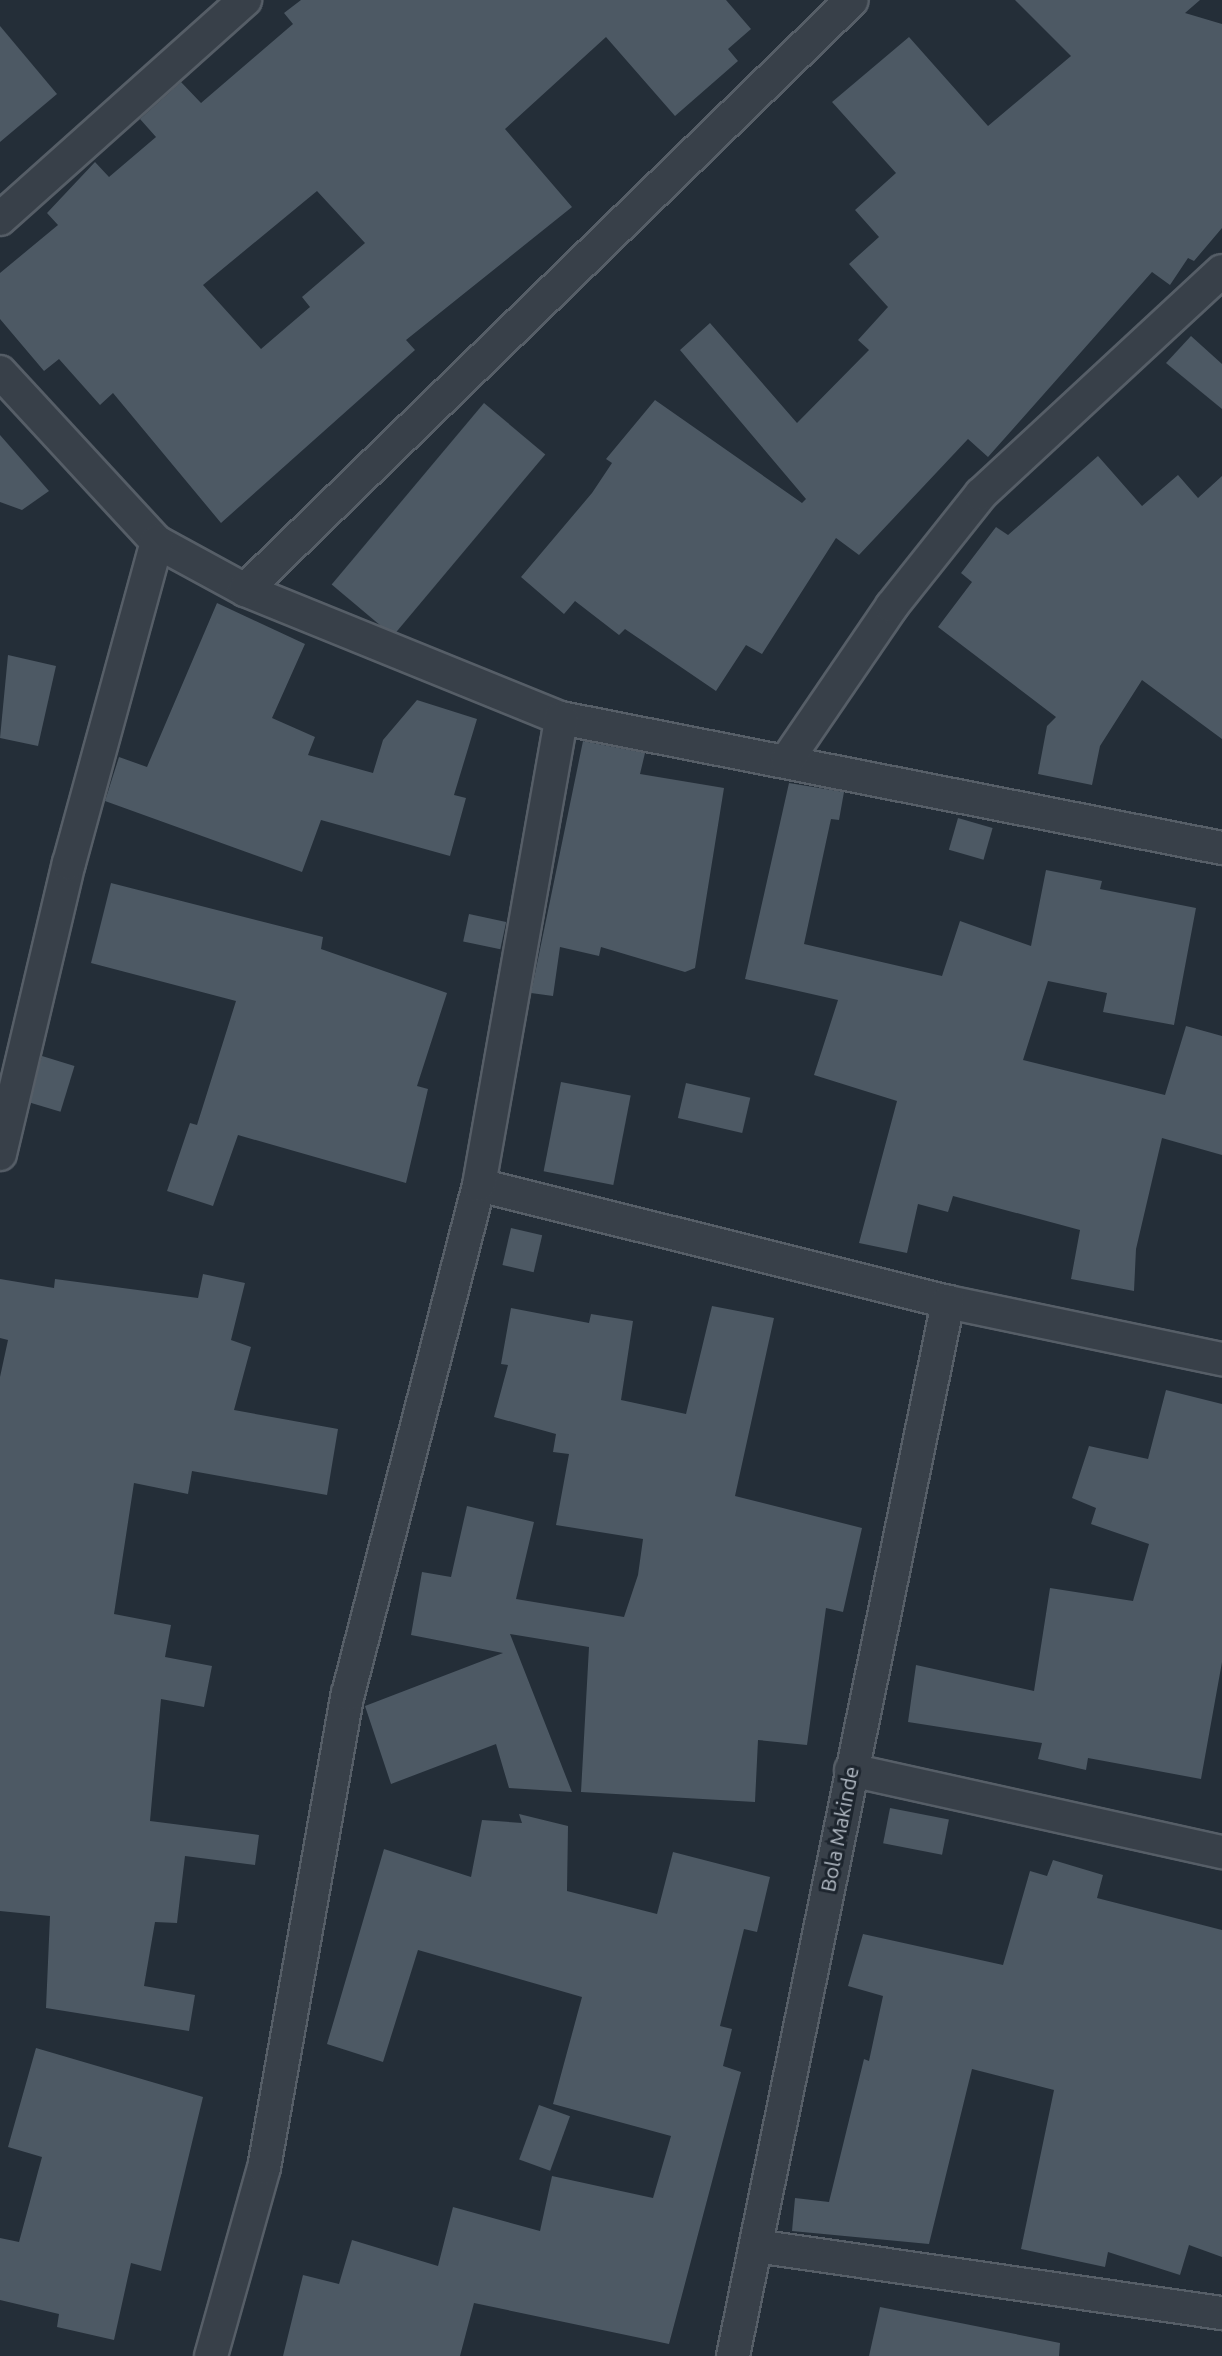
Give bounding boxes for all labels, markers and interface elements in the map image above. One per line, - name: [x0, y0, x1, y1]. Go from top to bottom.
- street label: Bola Makinde: [814, 1764, 864, 1894]

